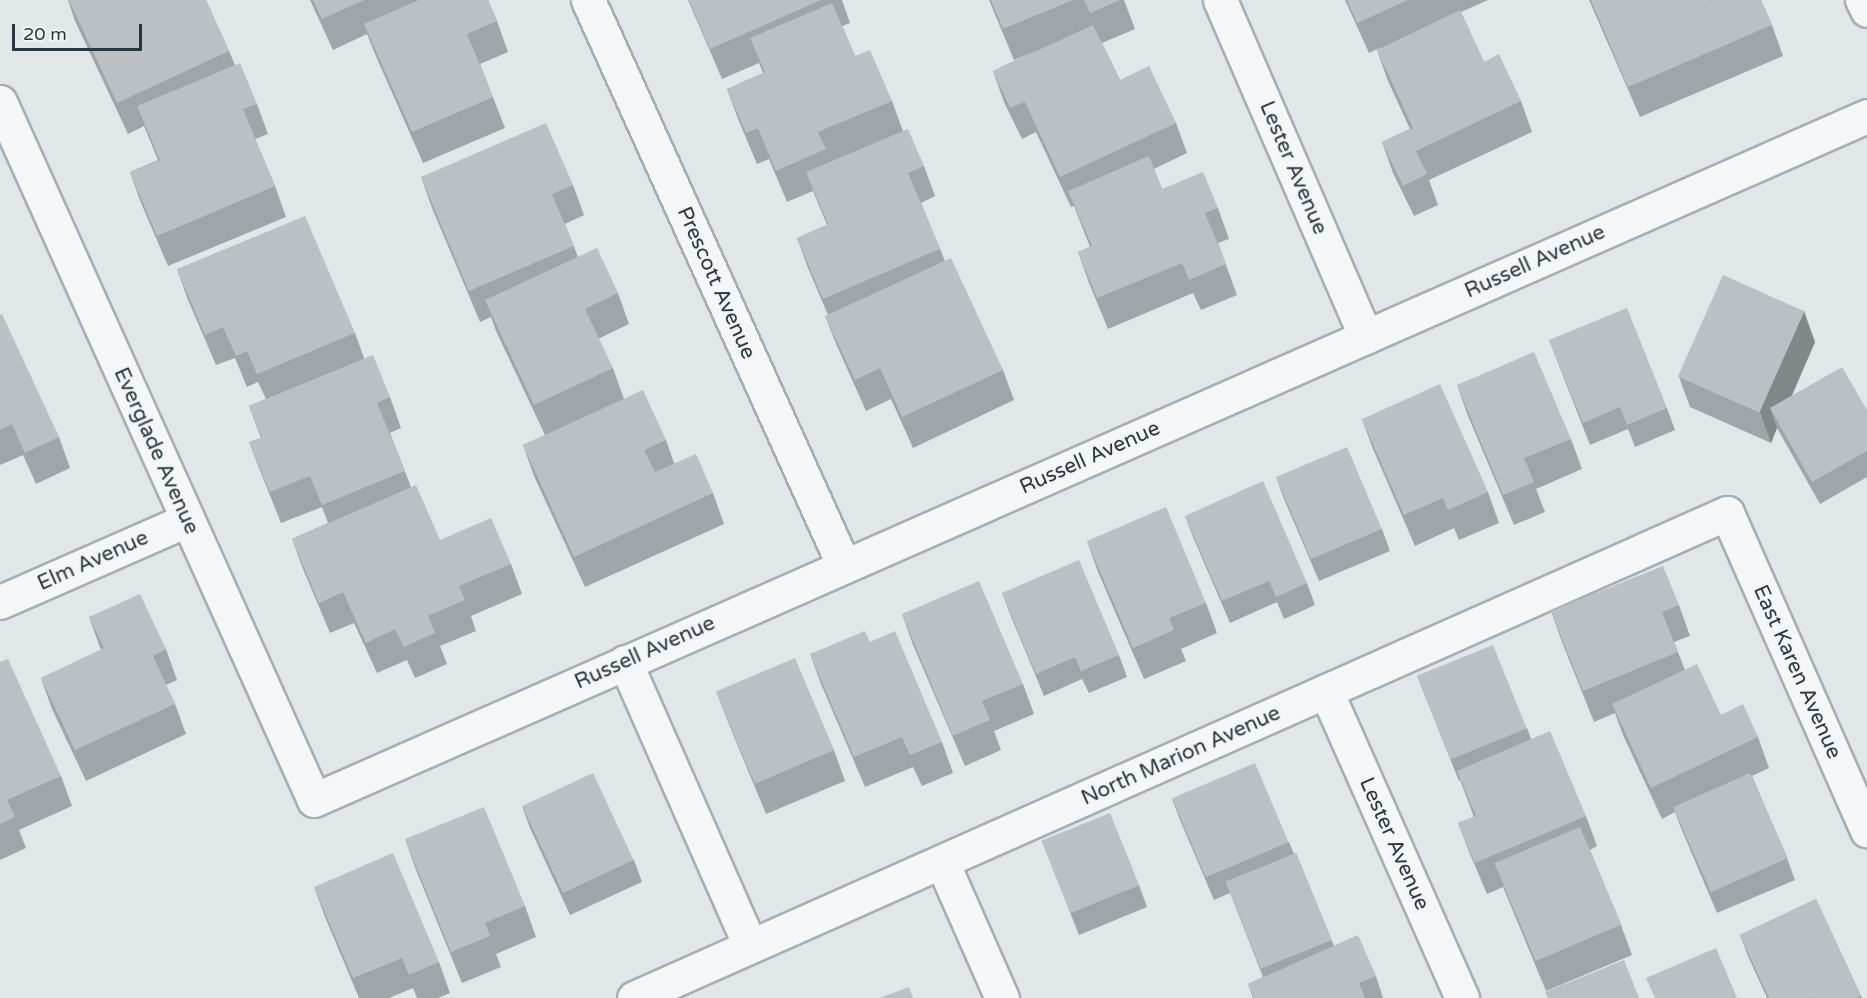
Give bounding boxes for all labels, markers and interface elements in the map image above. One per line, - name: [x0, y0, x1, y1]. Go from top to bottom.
- scale bar: [15, 12, 146, 50]
- text: 20 m: [23, 23, 67, 45]
- street label: Lester Avenue: [1254, 98, 1332, 238]
- street label: Prescott Avenue: [671, 203, 761, 363]
- street label: Russell Avenue: [1461, 220, 1609, 304]
- street label: Everglade Avenue: [108, 364, 204, 538]
- street label: Russell Avenue: [1016, 416, 1164, 500]
- street label: Elm Avenue: [34, 525, 152, 597]
- street label: East Karen Avenue: [1747, 581, 1847, 763]
- street label: Russell Avenue: [571, 611, 719, 695]
- street label: North Marion Avenue: [1078, 701, 1284, 811]
- street label: Lester Avenue: [1354, 774, 1434, 914]

